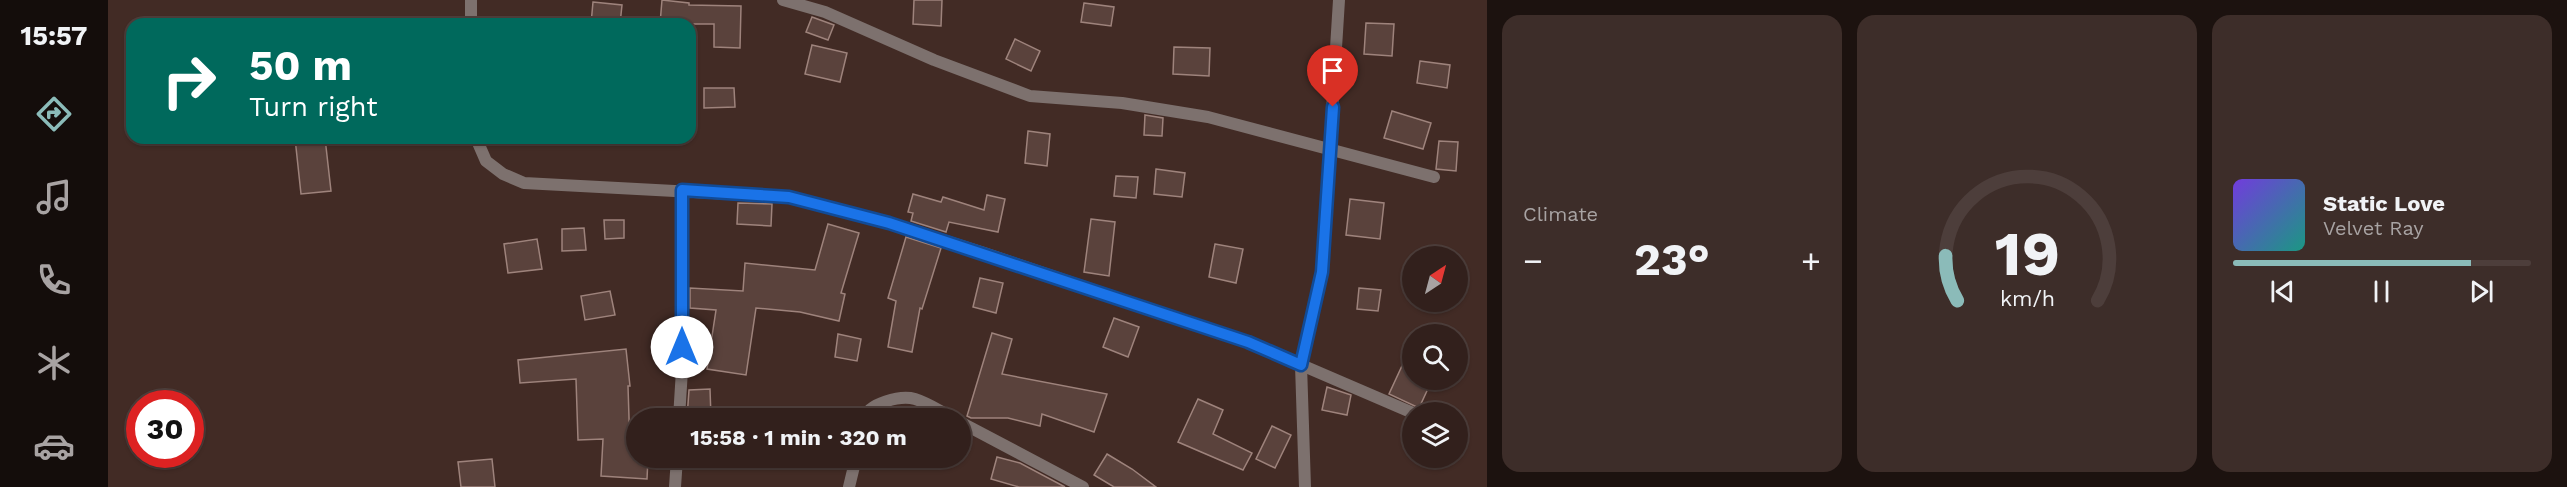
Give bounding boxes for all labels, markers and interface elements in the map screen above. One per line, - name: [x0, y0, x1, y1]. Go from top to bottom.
- text: 15:57: [21, 20, 87, 52]
- text: 50 m: [249, 41, 352, 90]
- icon: right: [150, 42, 228, 120]
- pin: [1307, 45, 1358, 107]
- icon: arrive: [1316, 54, 1349, 87]
- text: Turn right: [249, 91, 378, 123]
- icon: directions: [33, 93, 75, 135]
- icon: music: [33, 176, 75, 218]
- text: Static Love: [2323, 191, 2445, 216]
- text: Climate: [1523, 202, 1598, 226]
- text: Velvet Ray: [2323, 216, 2424, 240]
- text: 19: [1994, 217, 2060, 290]
- text: 23°: [1634, 233, 1710, 286]
- text: −: [1523, 241, 1543, 280]
- text: +: [1801, 241, 1821, 280]
- north arrow: [1402, 246, 1468, 312]
- map controls: [1402, 246, 1468, 468]
- icon: phone: [33, 259, 75, 301]
- icon: previous: [2266, 275, 2299, 308]
- icon: pause: [2365, 275, 2398, 308]
- icon: next: [2465, 275, 2498, 308]
- text: km/h: [1999, 286, 2055, 311]
- position arrow: [650, 315, 714, 379]
- button: search: [1402, 324, 1468, 390]
- icon: climate: [33, 342, 75, 384]
- speed limit sign: 30: [126, 390, 204, 468]
- button: layers: [1402, 402, 1468, 468]
- icon: car: [33, 425, 75, 467]
- text: 15:58 · 1 min · 320 m: [690, 425, 907, 450]

